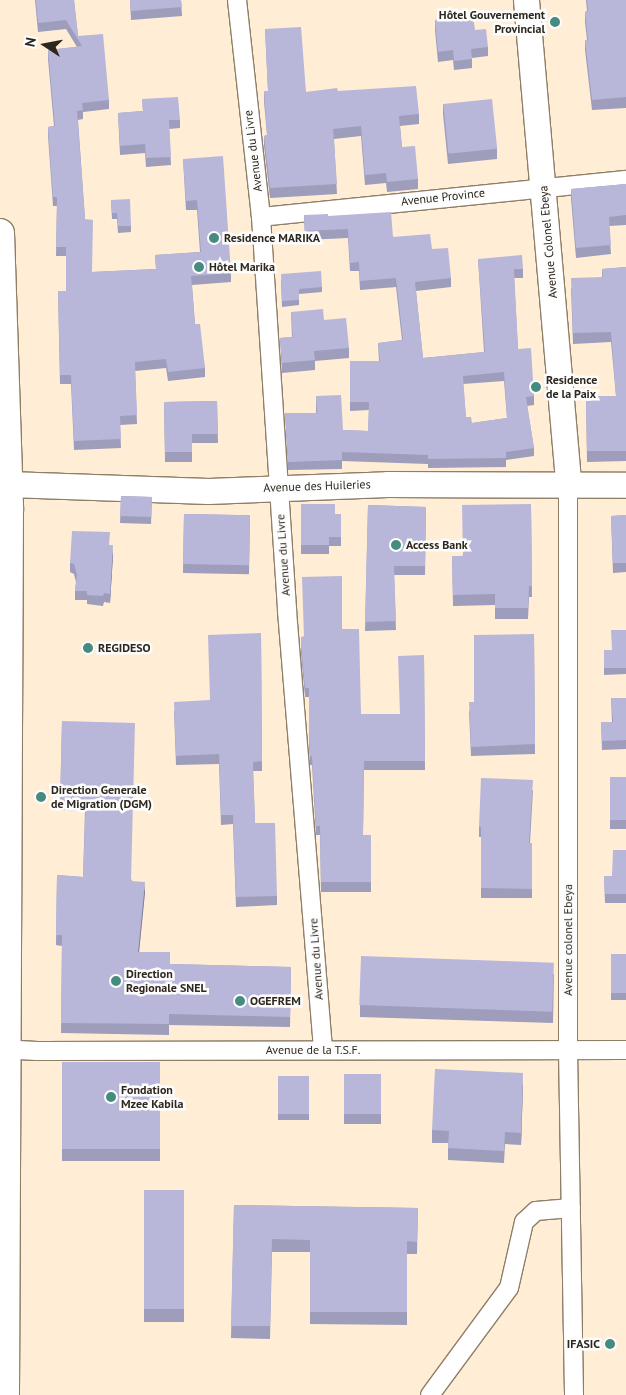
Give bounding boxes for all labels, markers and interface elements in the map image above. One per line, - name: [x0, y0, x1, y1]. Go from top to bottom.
- place label: Hôtel Gouvernement Provincial: [439, 8, 545, 36]
- marker: Hôtel Gouvernement Provincial: [549, 16, 561, 28]
- north arrow: [20, 20, 70, 70]
- text: N: [21, 36, 40, 48]
- street label: Avenue du Livre: [241, 109, 265, 193]
- street label: Avenue Province: [400, 185, 486, 209]
- street label: Avenue Colonel Ebeya: [536, 185, 560, 299]
- place label: Residence MARIKA: [224, 231, 320, 245]
- marker: Residence MARIKA: [208, 232, 220, 244]
- place label: Hôtel Marika: [209, 260, 275, 274]
- marker: Hôtel Marika: [193, 261, 205, 273]
- place label: Residence de la Paix: [546, 373, 597, 401]
- marker: Residence de la Paix: [530, 381, 542, 393]
- street label: Avenue des Huileries: [263, 477, 371, 495]
- street label: Avenue du Livre: [273, 514, 293, 596]
- place label: Access Bank: [406, 538, 468, 552]
- marker: Access Bank: [390, 539, 402, 551]
- place label: REGIDESO: [98, 641, 151, 655]
- marker: REGIDESO: [82, 642, 94, 654]
- place label: Direction Generale de Migration (DGM): [51, 783, 152, 811]
- marker: Direction Generale de Migration (DGM): [35, 791, 47, 803]
- street label: Avenue colonel Ebeya: [561, 884, 575, 996]
- street label: Avenue du Livre: [306, 918, 326, 1000]
- place label: Direction Regionale SNEL: [126, 967, 207, 995]
- marker: Direction Regionale SNEL: [110, 975, 122, 987]
- place label: OGEFREM: [250, 994, 301, 1008]
- marker: OGEFREM: [234, 995, 246, 1007]
- street label: Avenue de la T.S.F.: [266, 1043, 360, 1057]
- place label: Fondation Mzee Kabila: [121, 1083, 183, 1111]
- marker: Fondation Mzee Kabila: [105, 1091, 117, 1103]
- place label: IFASIC: [567, 1337, 600, 1351]
- marker: IFASIC: [604, 1338, 616, 1350]

